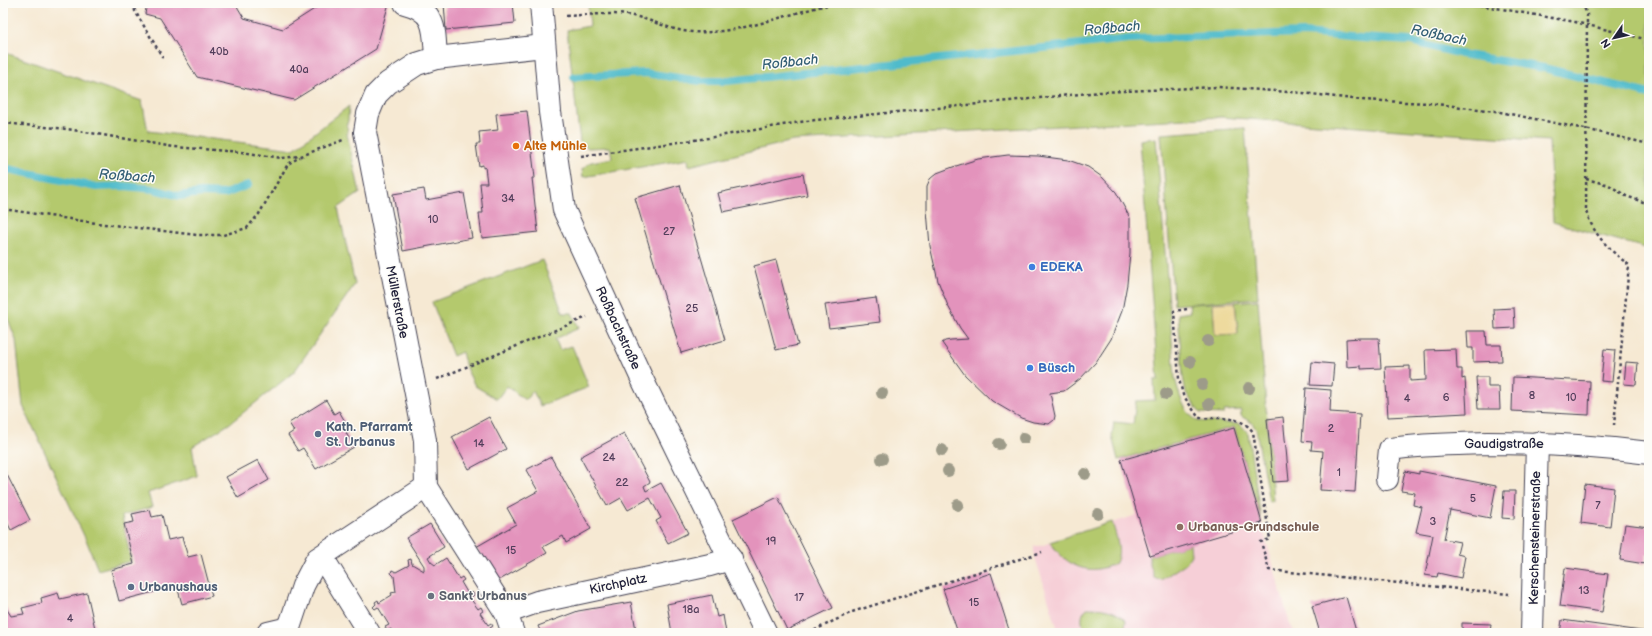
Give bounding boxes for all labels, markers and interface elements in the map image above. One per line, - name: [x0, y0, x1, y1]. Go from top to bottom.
- water label: Roßbach: [1083, 17, 1141, 39]
- north arrow: [1594, 18, 1634, 58]
- water label: Roßbach: [1409, 21, 1469, 49]
- text: N: [1598, 36, 1614, 50]
- house number: 40b: [209, 45, 229, 58]
- water label: Roßbach: [761, 51, 819, 73]
- house number: 40a: [289, 63, 309, 76]
- place label: Alte Mühle: [523, 138, 587, 154]
- marker: Alte Mühle: [511, 141, 521, 151]
- water label: Roßbach: [98, 166, 156, 186]
- house number: 34: [501, 192, 515, 205]
- house number: 10: [428, 213, 439, 226]
- house number: 27: [663, 225, 676, 238]
- place label: EDEKA: [1040, 259, 1083, 275]
- marker: EDEKA: [1027, 262, 1037, 272]
- street label: Müllerstraße: [382, 264, 412, 340]
- street label: Roßbachstraße: [592, 284, 644, 372]
- house number: 25: [686, 302, 698, 315]
- place label: Büsch: [1038, 360, 1075, 376]
- marker: Büsch: [1025, 363, 1035, 373]
- house number: 8: [1529, 389, 1535, 402]
- house number: 6: [1443, 391, 1450, 404]
- house number: 10: [1566, 391, 1577, 404]
- house number: 4: [1404, 392, 1411, 405]
- place label: Kath. Pfarramt St. Urbanus: [326, 419, 413, 450]
- house number: 2: [1328, 422, 1335, 435]
- marker: Kath. Pfarramt St. Urbanus: [313, 429, 323, 439]
- street label: Gaudigstraße: [1464, 436, 1544, 452]
- house number: 14: [474, 437, 485, 450]
- house number: 24: [602, 451, 616, 464]
- house number: 1: [1337, 466, 1341, 479]
- street label: Kerschensteinerstraße: [1526, 471, 1544, 605]
- house number: 22: [616, 476, 629, 489]
- house number: 5: [1470, 492, 1476, 505]
- house number: 7: [1595, 499, 1601, 512]
- house number: 3: [1430, 515, 1437, 528]
- place label: Urbanus-Grundschule: [1188, 519, 1320, 535]
- marker: Urbanus-Grundschule: [1175, 522, 1185, 532]
- house number: 19: [766, 535, 776, 548]
- house number: 15: [506, 544, 516, 557]
- street label: Kirchplatz: [588, 570, 649, 598]
- place label: Urbanushaus: [139, 579, 218, 595]
- marker: Urbanushaus: [126, 582, 136, 592]
- house number: 13: [1578, 584, 1590, 597]
- place label: Sankt Urbanus: [439, 588, 527, 604]
- marker: Sankt Urbanus: [426, 591, 436, 601]
- house number: 17: [794, 591, 804, 604]
- house number: 15: [969, 596, 979, 609]
- house number: 18a: [683, 603, 699, 616]
- house number: 4: [67, 612, 74, 625]

